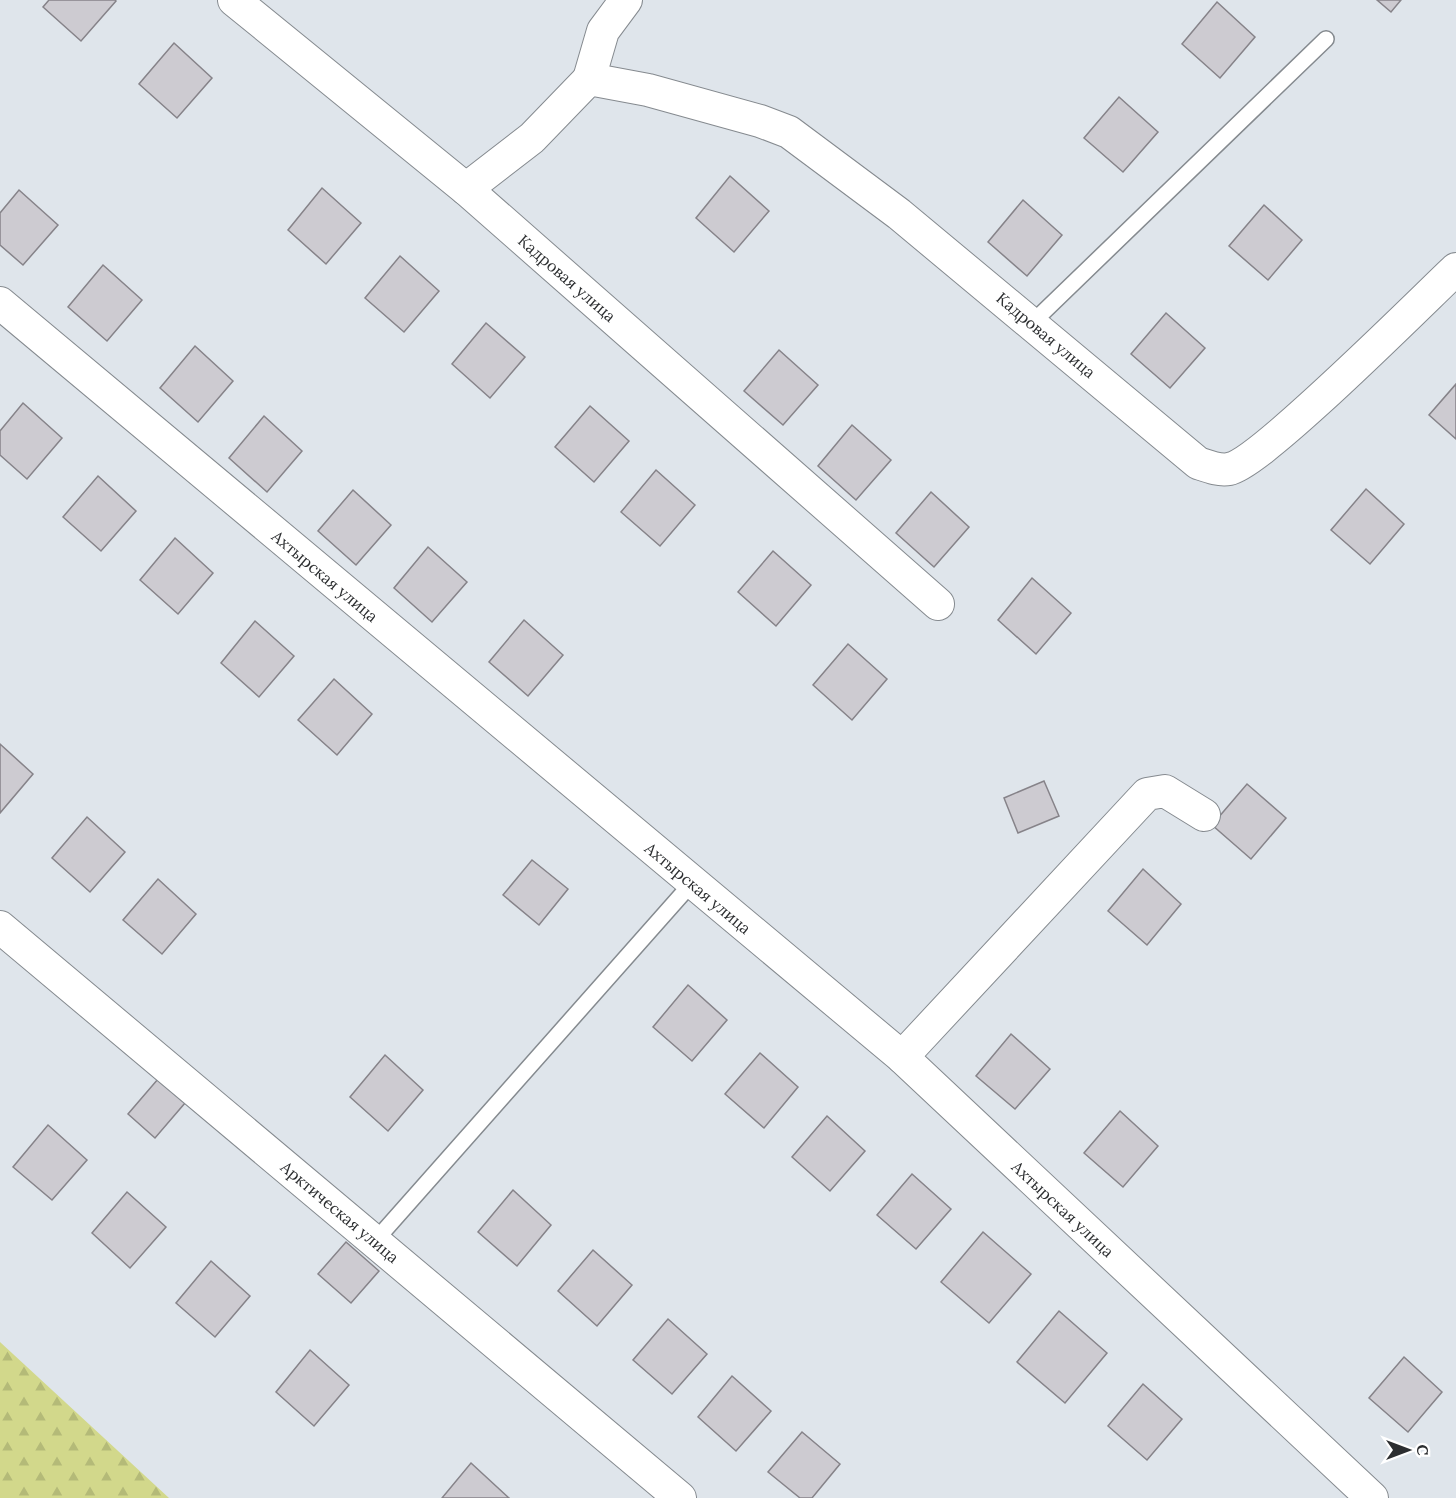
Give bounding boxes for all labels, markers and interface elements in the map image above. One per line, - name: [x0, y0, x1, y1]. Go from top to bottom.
- street label: Кадровая улица: [514, 230, 620, 326]
- street label: Кадровая улица: [992, 288, 1100, 382]
- street label: Ахтырская улица: [267, 525, 382, 626]
- street label: Ахтырская улица: [640, 837, 755, 938]
- street label: Арктическая улица: [276, 1156, 403, 1267]
- street label: Ахтырская улица: [1007, 1156, 1118, 1261]
- north arrow: [1378, 1420, 1438, 1480]
- text: С: [1413, 1444, 1433, 1456]

